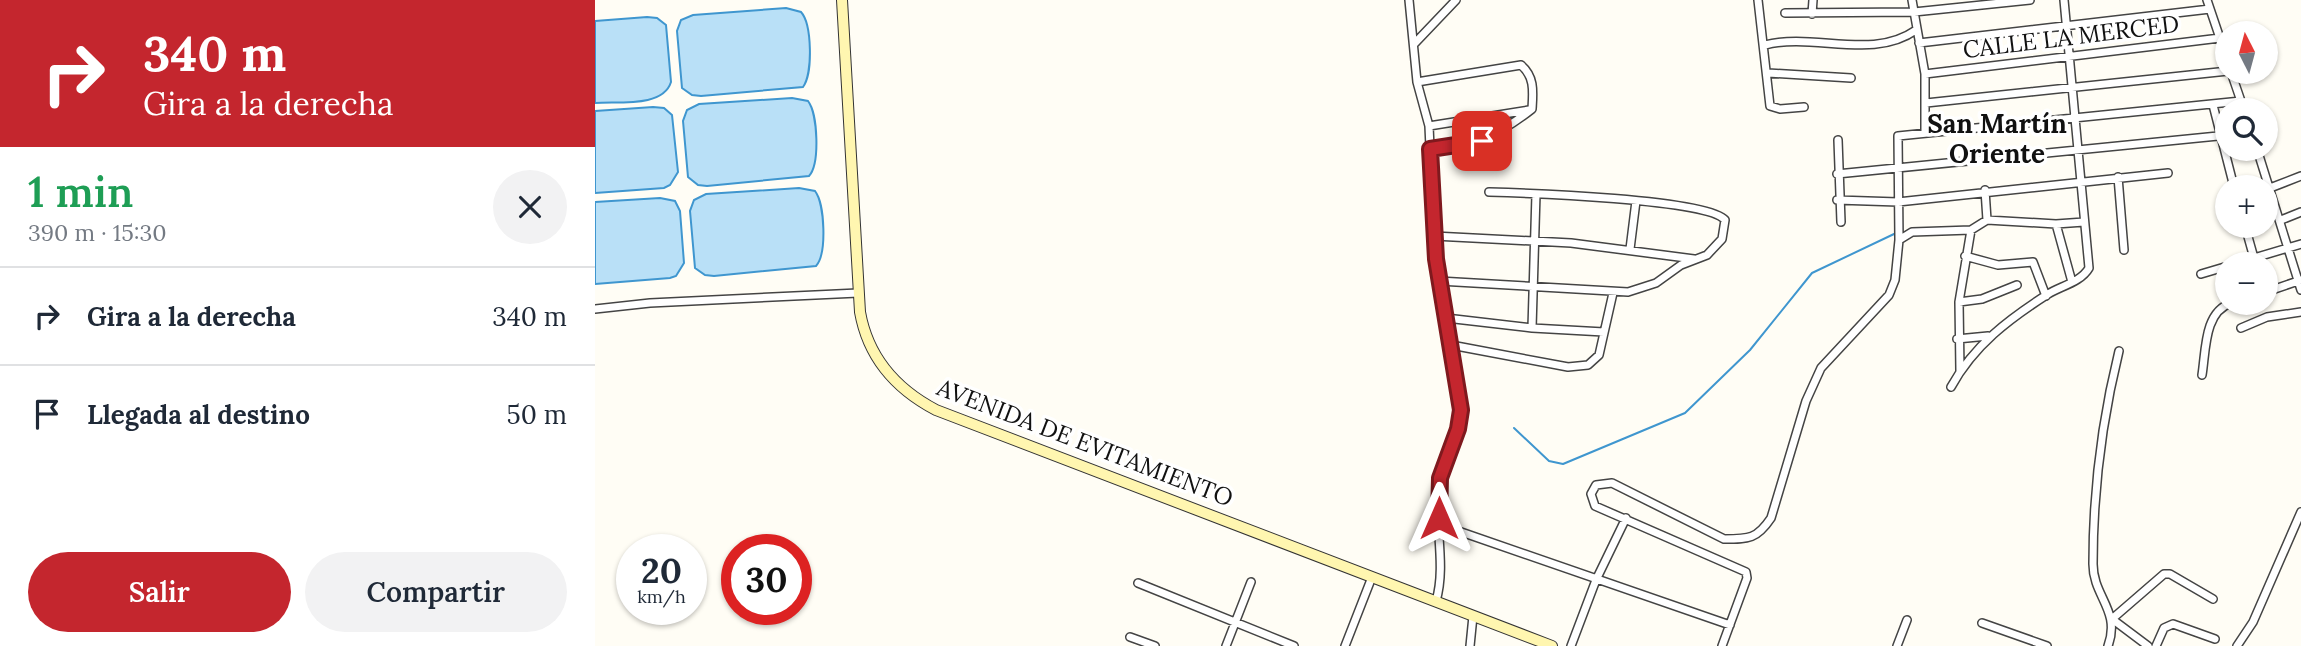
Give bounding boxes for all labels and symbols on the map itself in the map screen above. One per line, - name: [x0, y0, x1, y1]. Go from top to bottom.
- street label: CALLE LA MERCED: [1961, 8, 2181, 65]
- north arrow: [2215, 21, 2279, 84]
- district label: San Martín Oriente: [1927, 107, 2067, 170]
- pin: [1452, 111, 1512, 171]
- street label: AVENIDA DE EVITAMIENTO: [932, 371, 1238, 513]
- position arrow: [1402, 481, 1476, 555]
- speed limit sign: 30: [721, 534, 812, 625]

